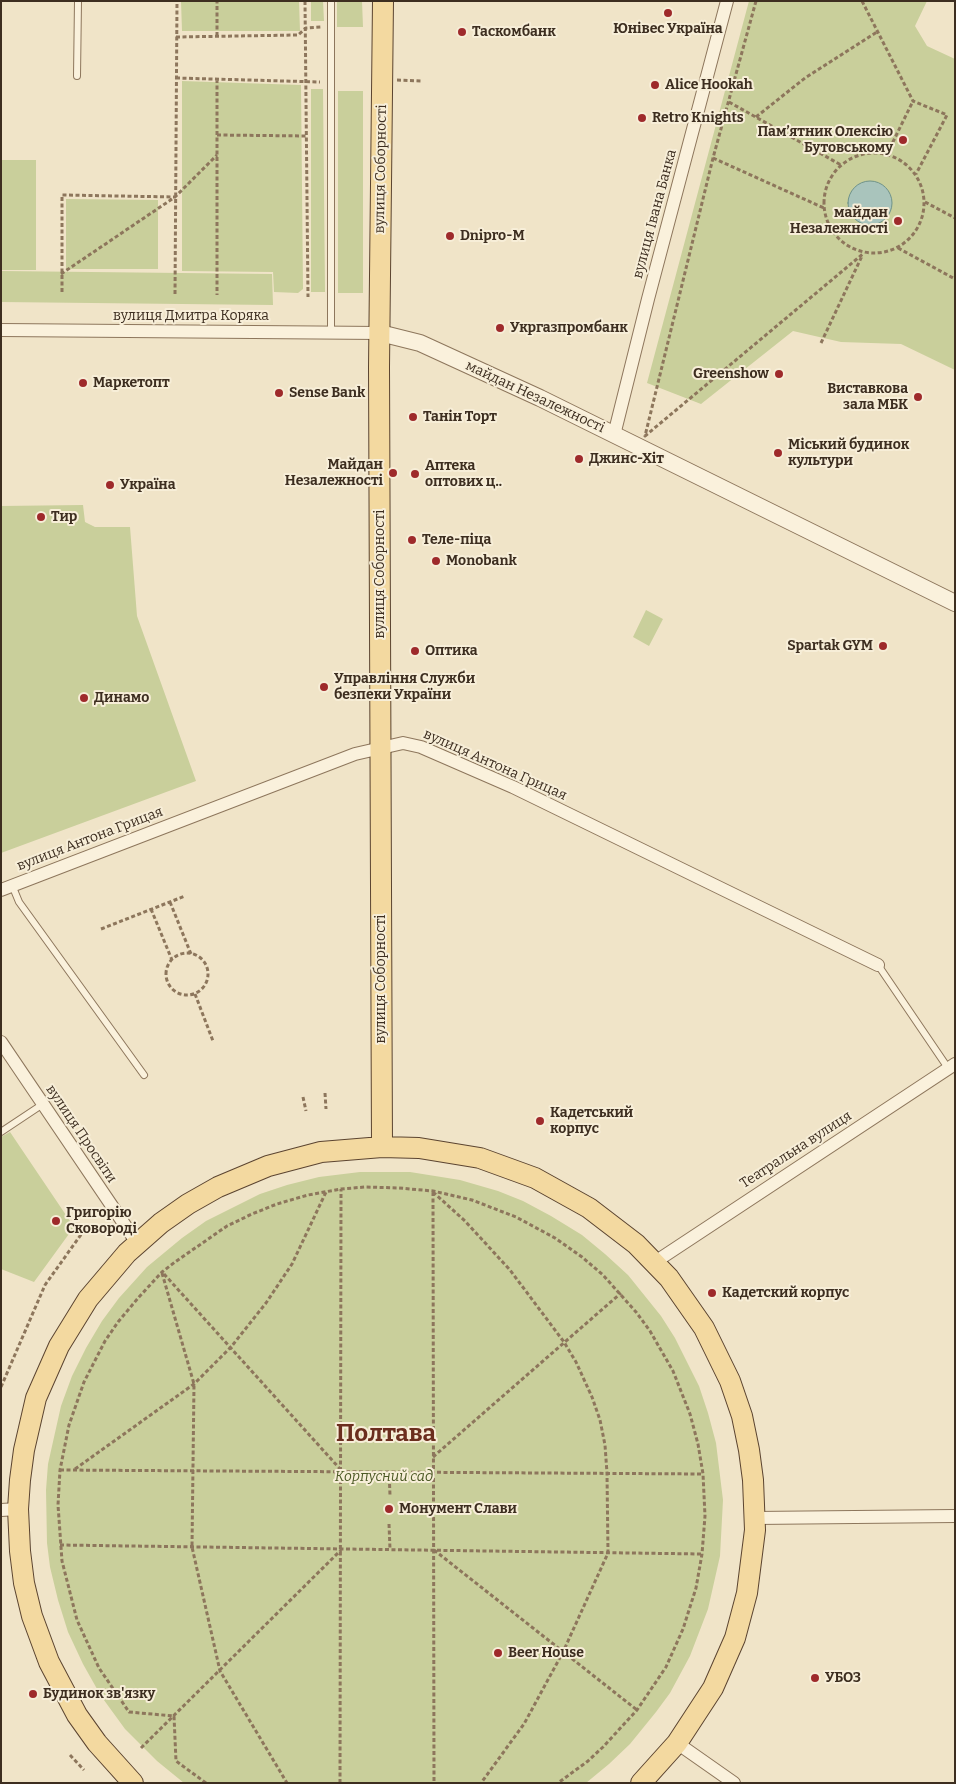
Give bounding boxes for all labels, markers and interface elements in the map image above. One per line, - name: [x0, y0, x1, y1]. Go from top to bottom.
- marker: Юнівес Україна: [662, 7, 674, 19]
- place label: Юнівес Україна: [613, 21, 723, 37]
- place label: Таскомбанк: [472, 24, 556, 40]
- marker: Таскомбанк: [456, 26, 468, 38]
- place label: Alice Hookah: [665, 77, 753, 93]
- marker: Alice Hookah: [649, 79, 661, 91]
- street label: вулиця Соборності: [371, 104, 391, 234]
- place label: Retro Knights: [652, 110, 744, 126]
- marker: Retro Knights: [636, 112, 648, 124]
- place label: Пам’ятник Олексію Бутовському: [757, 124, 893, 156]
- marker: Пам’ятник Олексію Бутовському: [897, 134, 909, 146]
- street label: вулиця Івана Банка: [630, 148, 680, 280]
- place label: майдан Незалежності: [790, 205, 888, 238]
- marker: майдан Незалежності: [892, 215, 904, 227]
- place label: Dnipro-M: [460, 228, 525, 244]
- marker: Dnipro-M: [444, 230, 456, 242]
- street label: вулиця Дмитра Коряка: [113, 308, 269, 324]
- place label: Укргазпромбанк: [510, 320, 628, 336]
- marker: Укргазпромбанк: [494, 322, 506, 334]
- street label: майдан Незалежності: [463, 357, 607, 437]
- place label: Greenshow: [693, 366, 769, 382]
- marker: Greenshow: [773, 368, 785, 380]
- place label: Маркетопт: [93, 375, 170, 391]
- marker: Маркетопт: [77, 377, 89, 389]
- place label: Виставкова зала МБК: [827, 381, 908, 414]
- place label: Sense Bank: [289, 385, 365, 401]
- marker: Sense Bank: [273, 387, 285, 399]
- marker: Виставкова зала МБК: [912, 391, 924, 403]
- place label: Танін Торт: [423, 409, 497, 425]
- marker: Танін Торт: [407, 411, 419, 423]
- place label: Міський будинок культури: [788, 437, 909, 470]
- marker: Міський будинок культури: [772, 447, 784, 459]
- place label: Джинс-Хіт: [589, 451, 664, 467]
- marker: Джинс-Хіт: [573, 453, 585, 465]
- place label: Майдан Незалежності: [285, 457, 383, 490]
- place label: Аптека оптових ц..: [425, 458, 502, 491]
- marker: Майдан Незалежності: [387, 467, 399, 479]
- marker: Аптека оптових ц..: [409, 468, 421, 480]
- place label: Україна: [120, 477, 176, 493]
- marker: Україна: [104, 479, 116, 491]
- place label: Тир: [51, 509, 77, 525]
- street label: вулиця Соборності: [372, 510, 388, 638]
- marker: Тир: [35, 511, 47, 523]
- place label: Теле-піца: [422, 532, 491, 548]
- marker: Теле-піца: [406, 534, 418, 546]
- place label: Monobank: [446, 553, 517, 569]
- marker: Monobank: [430, 555, 442, 567]
- place label: Spartak GYM: [787, 638, 873, 654]
- marker: Spartak GYM: [877, 640, 889, 652]
- place label: Оптика: [425, 643, 478, 659]
- marker: Оптика: [409, 645, 421, 657]
- place label: Управління Служби безпеки України: [334, 671, 475, 704]
- marker: Управління Служби безпеки України: [318, 681, 330, 693]
- place label: Динамо: [94, 690, 149, 706]
- marker: Динамо: [78, 692, 90, 704]
- street label: вулиця Антона Грицая: [421, 726, 569, 804]
- street label: вулиця Антона Грицая: [15, 803, 165, 875]
- street label: вулиця Соборності: [373, 915, 389, 1043]
- street label: вулиця Просвіти: [42, 1082, 120, 1186]
- place label: Кадетський корпус: [550, 1105, 633, 1138]
- street label: Театральна вулиця: [737, 1108, 855, 1192]
- marker: Кадетський корпус: [534, 1115, 546, 1127]
- place label: Григорію Сковороді: [66, 1205, 137, 1238]
- marker: Григорію Сковороді: [50, 1215, 62, 1227]
- place label: Кадетский корпус: [722, 1285, 849, 1301]
- marker: Кадетский корпус: [706, 1287, 718, 1299]
- district label: Полтава: [336, 1420, 436, 1448]
- park label: Корпусний сад: [335, 1469, 433, 1485]
- place label: Монумент Слави: [399, 1501, 517, 1517]
- marker: Монумент Слави: [383, 1503, 395, 1515]
- place label: Beer House: [508, 1645, 584, 1661]
- marker: Beer House: [492, 1647, 504, 1659]
- place label: УБОЗ: [825, 1670, 861, 1686]
- marker: УБОЗ: [809, 1672, 821, 1684]
- place label: Будинок зв'язку: [43, 1686, 155, 1702]
- marker: Будинок зв'язку: [27, 1688, 39, 1700]

